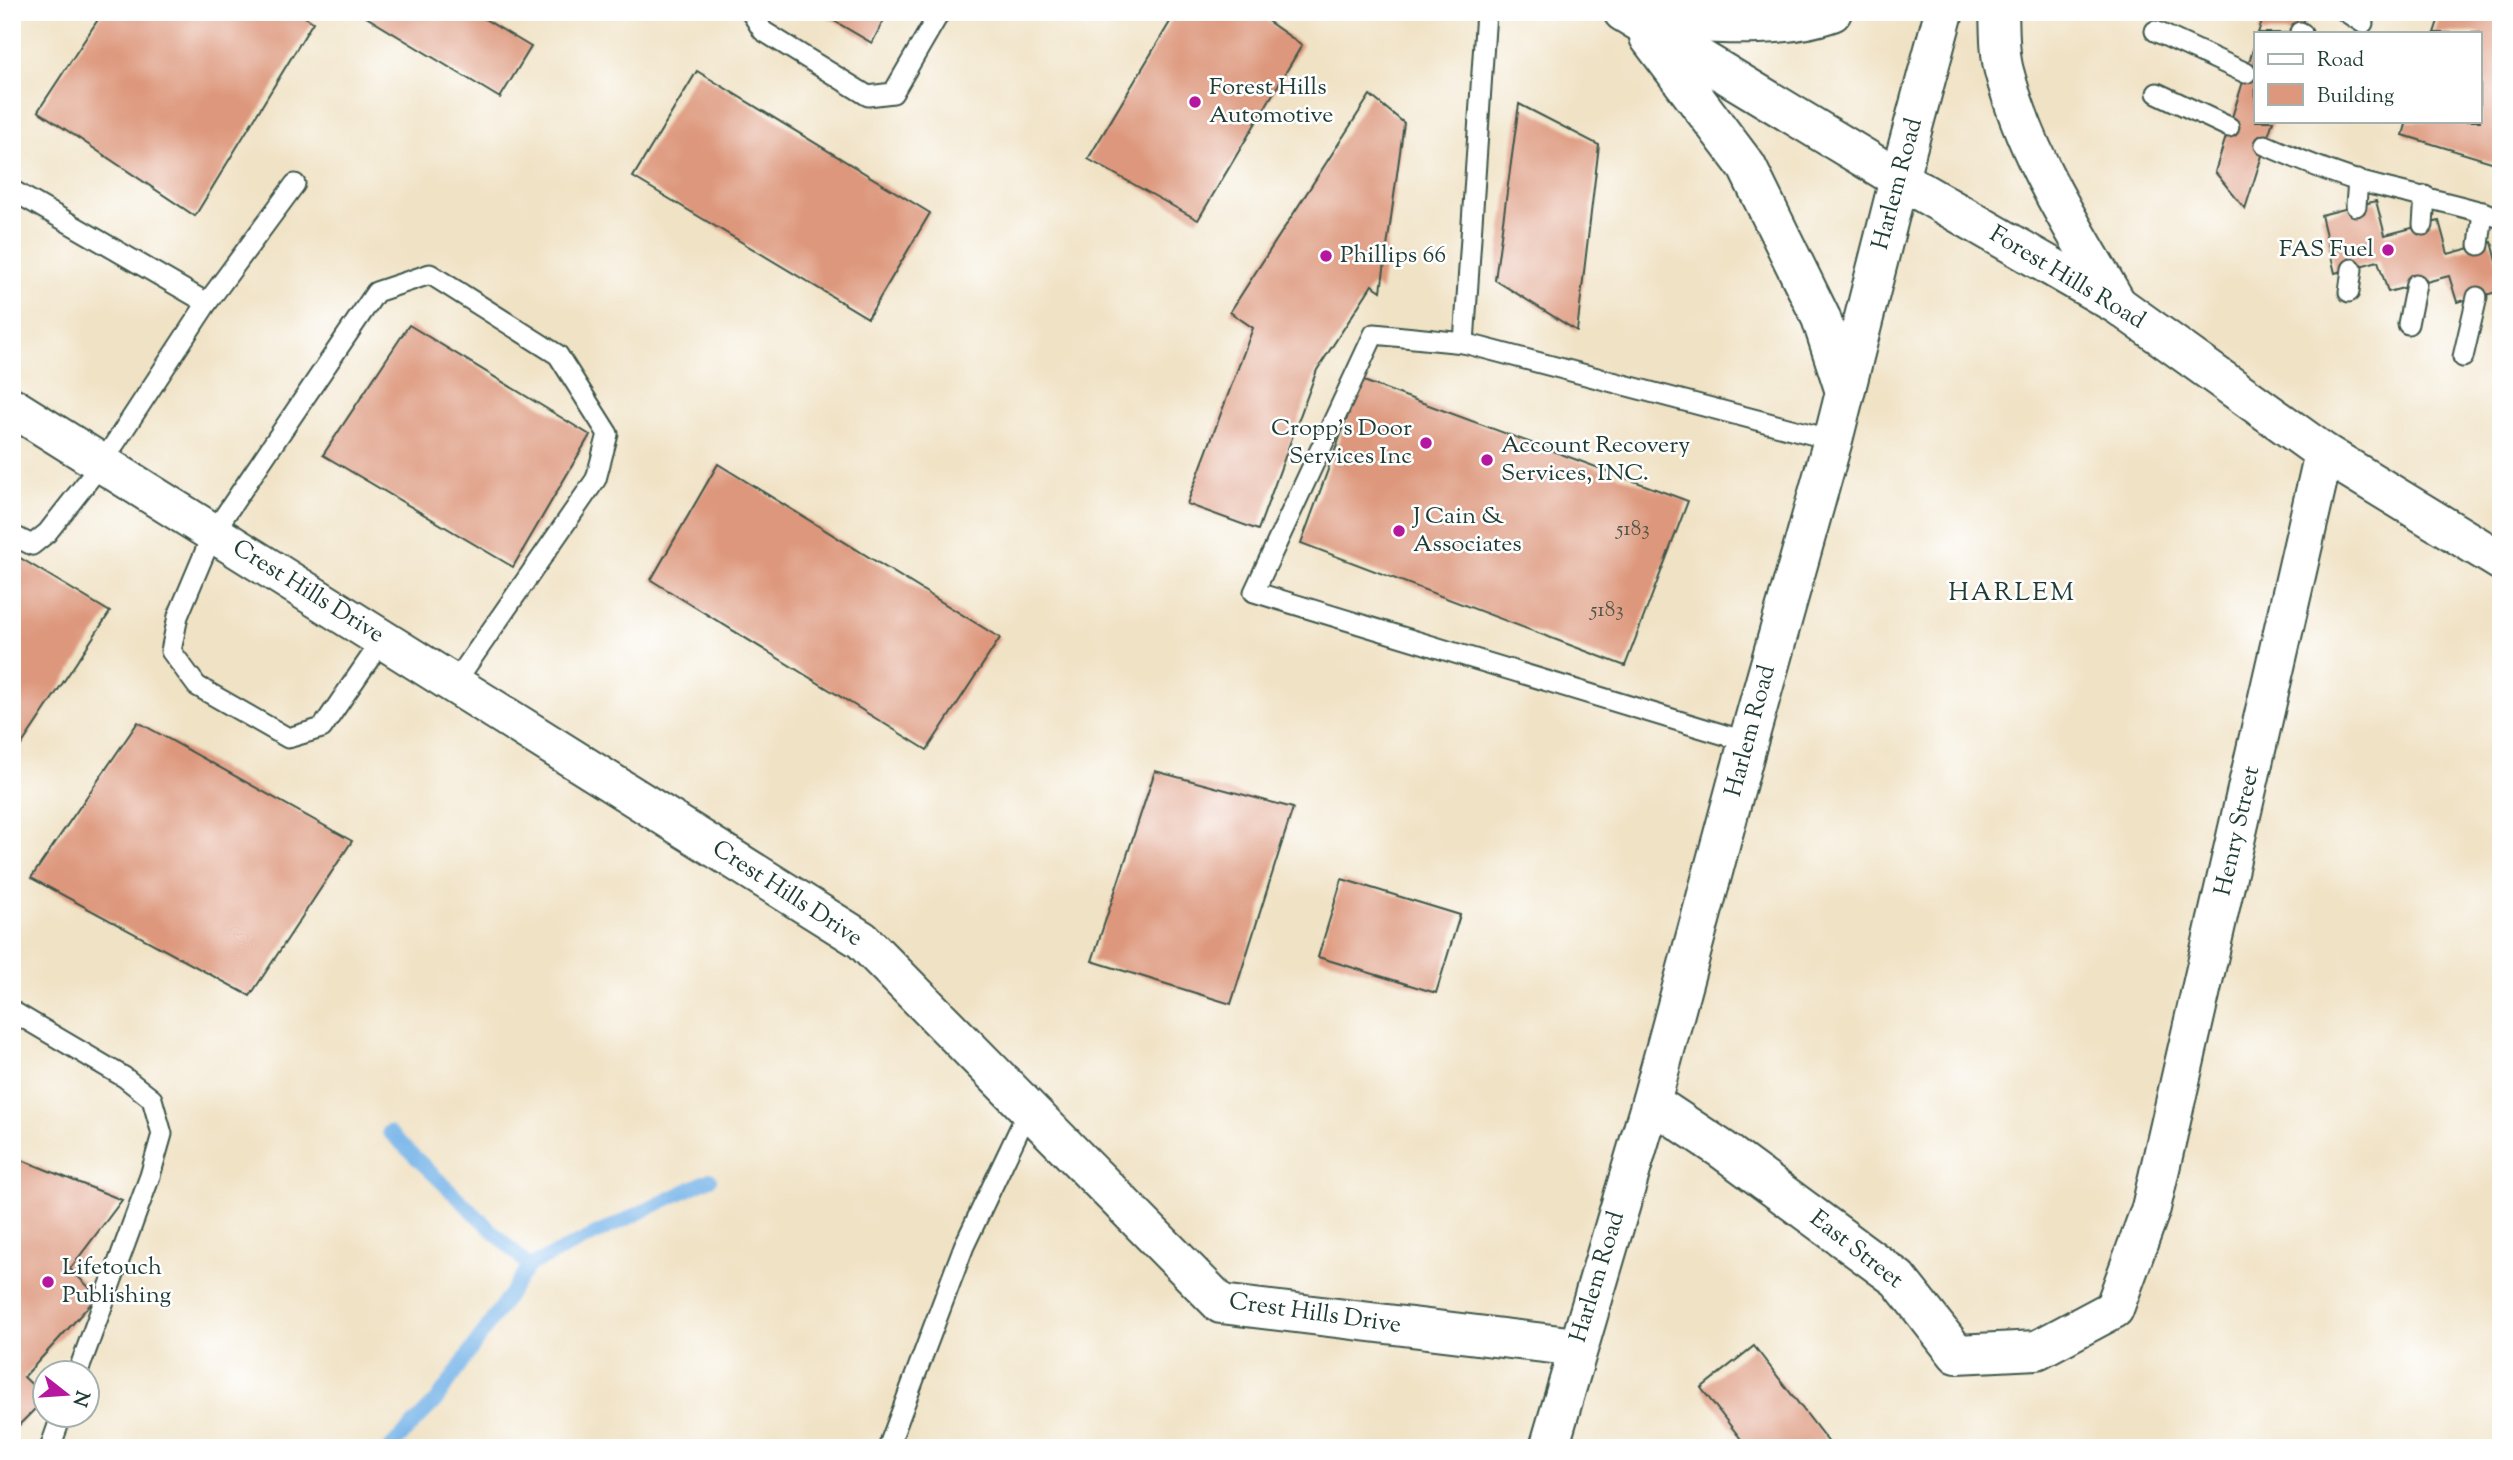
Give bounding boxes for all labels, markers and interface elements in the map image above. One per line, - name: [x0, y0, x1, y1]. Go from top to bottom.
- legend: [2254, 32, 2482, 122]
- text: Road: [2317, 46, 2364, 76]
- place label: Forest Hills Automotive: [1209, 71, 1333, 133]
- text: Building: [2317, 82, 2394, 112]
- marker: Forest Hills Automotive: [1187, 94, 1203, 110]
- street label: Harlem Road: [1864, 114, 1932, 254]
- street label: Forest Hills Road: [1983, 218, 2152, 338]
- place label: FAS Fuel: [2279, 233, 2374, 267]
- place label: Phillips 66: [1340, 239, 1446, 273]
- marker: FAS Fuel: [2380, 242, 2396, 258]
- marker: Phillips 66: [1318, 248, 1334, 264]
- place label: Cropp's Door Services Inc: [1271, 412, 1412, 474]
- place label: Account Recovery Services, INC.: [1501, 429, 1690, 491]
- marker: Cropp's Door Services Inc: [1418, 435, 1434, 451]
- marker: Account Recovery Services, INC.: [1479, 452, 1495, 468]
- place label: J Cain & Associates: [1411, 500, 1522, 562]
- house number: 5183: [1615, 515, 1650, 545]
- marker: J Cain & Associates: [1391, 523, 1407, 539]
- street label: Crest Hills Drive: [225, 532, 391, 652]
- district label: HARLEM: [1948, 575, 2076, 612]
- house number: 5183: [1589, 596, 1624, 626]
- street label: Harlem Road: [1717, 661, 1785, 801]
- street label: Henry Street: [2207, 763, 2269, 899]
- street label: Crest Hills Drive: [705, 833, 869, 955]
- street label: East Street: [1802, 1203, 1910, 1297]
- street label: Harlem Road: [1562, 1207, 1634, 1347]
- place label: Lifetouch Publishing: [62, 1251, 172, 1313]
- marker: Lifetouch Publishing: [40, 1274, 56, 1290]
- street label: Crest Hills Drive: [1227, 1285, 1403, 1343]
- north arrow: [32, 1358, 102, 1428]
- text: N: [65, 1387, 95, 1409]

